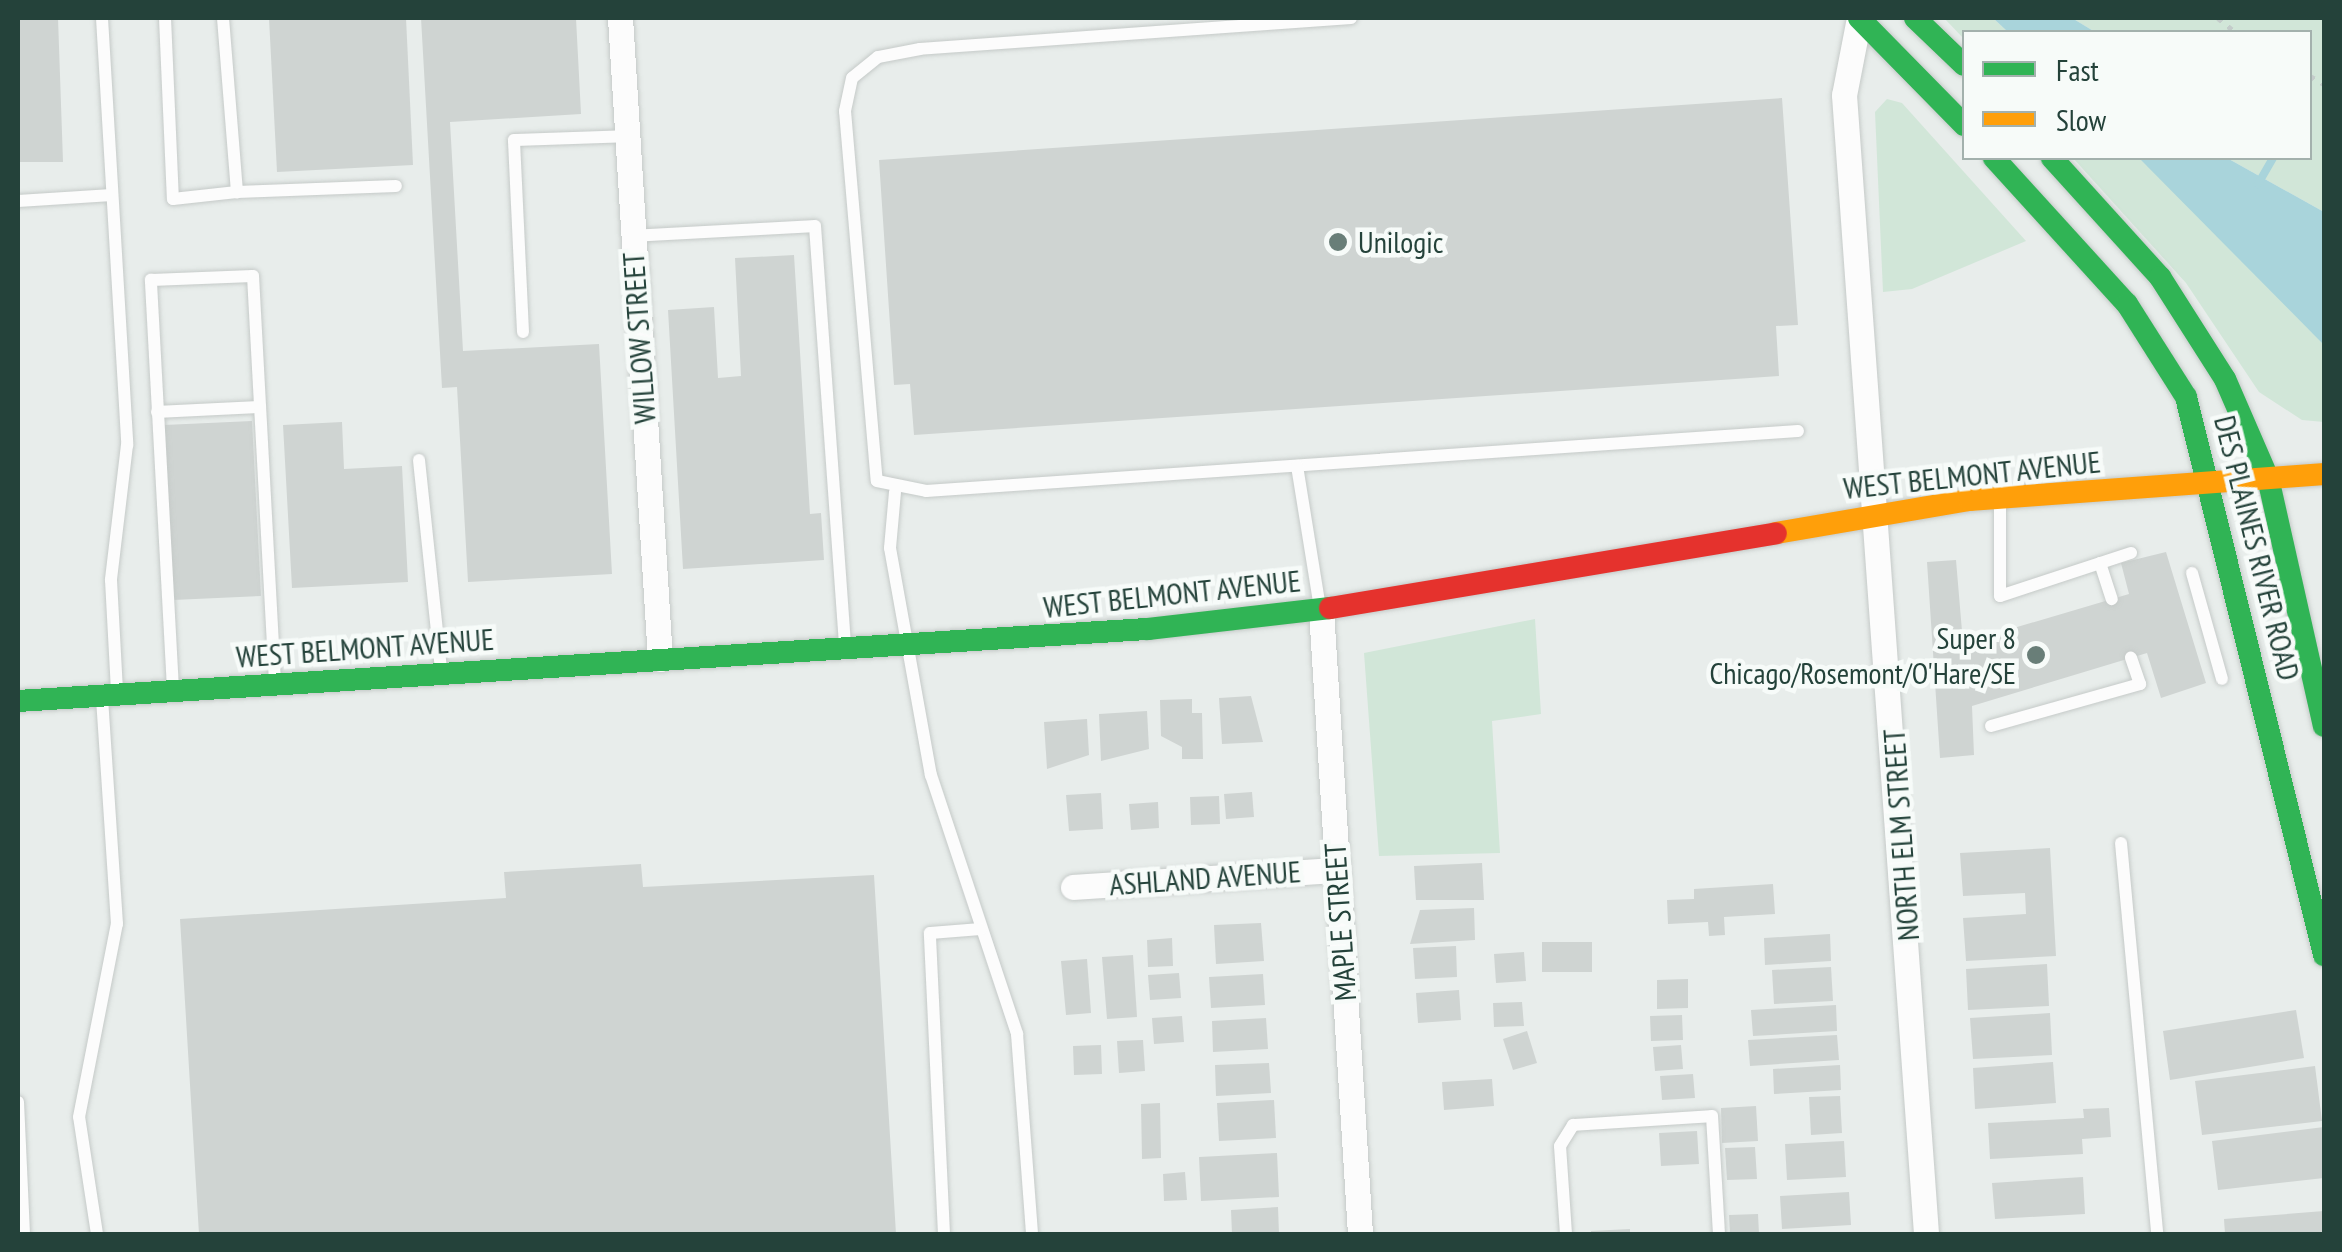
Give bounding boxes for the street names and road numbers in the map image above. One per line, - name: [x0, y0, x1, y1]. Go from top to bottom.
- street label: WILLOW STREET: [615, 251, 663, 425]
- street label: DES PLAINES RIVER ROAD: [2207, 412, 2307, 684]
- street label: WEST BELMONT AVENUE: [1840, 443, 2104, 507]
- street label: WEST BELMONT AVENUE: [1040, 562, 1304, 626]
- street label: WEST BELMONT AVENUE: [234, 621, 496, 675]
- street label: NORTH ELM STREET: [1876, 728, 1926, 942]
- street label: MAPLE STREET: [1317, 842, 1363, 1002]
- street label: ASHLAND AVENUE: [1108, 853, 1302, 903]

